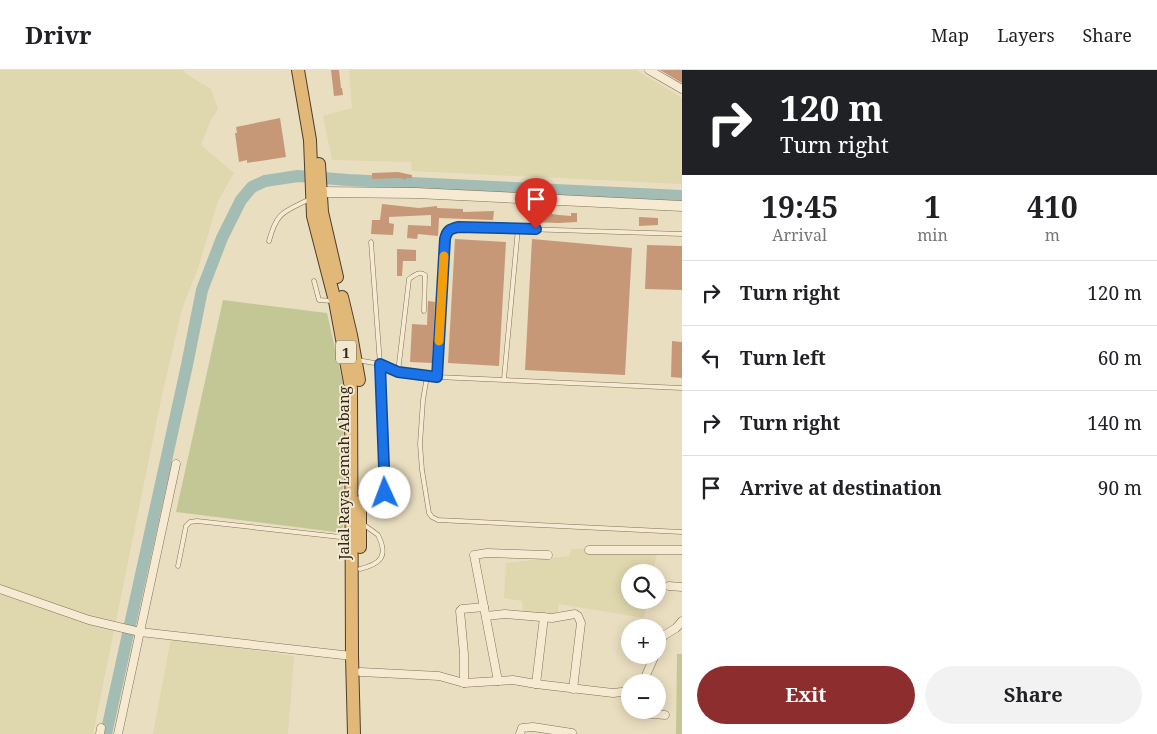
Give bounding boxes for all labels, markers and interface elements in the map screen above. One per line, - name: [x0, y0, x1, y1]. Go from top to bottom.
- text: Drivr: [25, 18, 92, 51]
- text: Map: [931, 23, 969, 47]
- text: Layers: [997, 23, 1055, 47]
- text: Share: [1083, 23, 1132, 47]
- text: 120 m: [780, 84, 883, 131]
- icon: right: [697, 90, 762, 155]
- text: Turn right: [780, 129, 889, 159]
- pin: [515, 178, 557, 229]
- icon: arrive: [522, 185, 550, 213]
- text: 19:45: [761, 186, 838, 227]
- text: 1: [924, 186, 941, 227]
- text: 410: [1027, 186, 1078, 227]
- text: Arrival: [772, 224, 827, 246]
- text: min: [917, 224, 948, 246]
- text: m: [1045, 224, 1060, 246]
- icon: right: [697, 279, 725, 307]
- text: Turn right: [740, 280, 840, 306]
- text: 120 m: [1087, 280, 1142, 306]
- road number: 1: [336, 340, 356, 364]
- icon: left: [697, 344, 725, 372]
- text: Turn left: [740, 345, 826, 371]
- text: 60 m: [1098, 345, 1142, 371]
- street label: Jalal Raya Lemah Abang: [333, 386, 353, 561]
- icon: right: [697, 409, 725, 437]
- text: Turn right: [740, 410, 840, 436]
- text: 140 m: [1087, 410, 1142, 436]
- position arrow: [358, 466, 410, 518]
- icon: arrive: [697, 474, 725, 502]
- text: Arrive at destination: [740, 475, 942, 501]
- text: 90 m: [1098, 475, 1142, 501]
- map controls: [621, 564, 666, 719]
- button: search: [621, 564, 666, 609]
- button: +: [621, 619, 666, 664]
- button: Exit: [697, 666, 915, 724]
- button: Share: [925, 666, 1142, 724]
- button: −: [621, 674, 666, 719]

